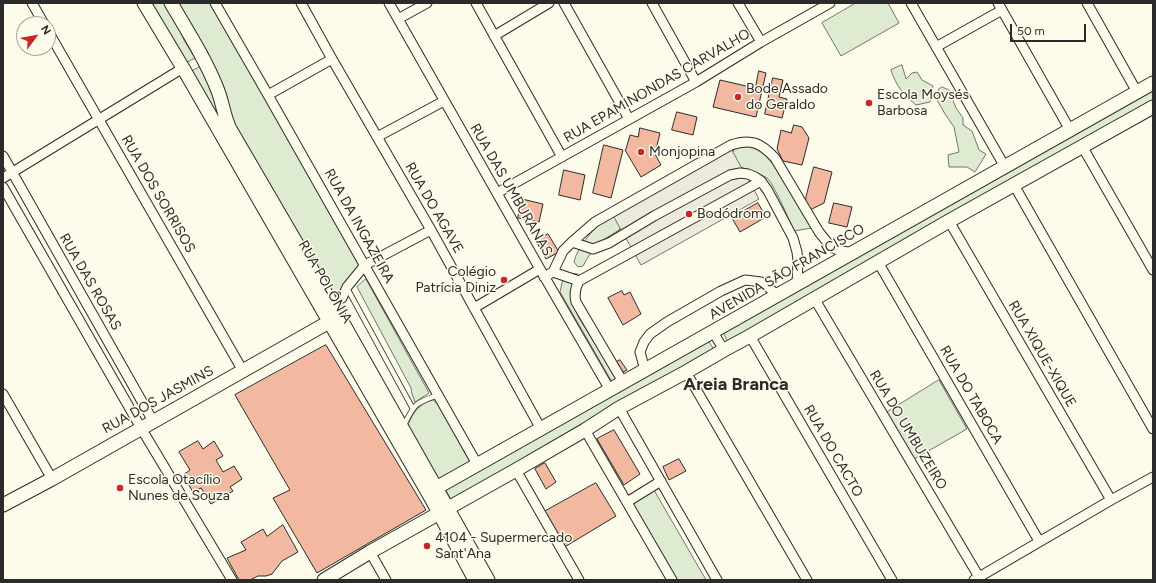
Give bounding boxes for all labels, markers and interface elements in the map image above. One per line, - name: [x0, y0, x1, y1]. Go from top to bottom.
- north arrow: [16, 16, 56, 56]
- scale bar: [1012, 16, 1088, 42]
- text: N: [38, 23, 54, 37]
- text: 50 m: [1017, 24, 1045, 38]
- street label: RUA EPAMINONDAS CARVALHO: [561, 26, 753, 146]
- place label: Bode Assado do Geraldo: [746, 81, 828, 114]
- place label: Escola Moysés Barbosa: [877, 87, 969, 120]
- marker: Bode Assado do Geraldo: [733, 92, 743, 102]
- marker: Escola Moysés Barbosa: [864, 98, 874, 108]
- street label: RUA DAS UMBURANAS: [466, 121, 556, 259]
- street label: RUA DOS SORRISOS: [117, 132, 199, 256]
- place label: Monjopina: [649, 144, 715, 160]
- marker: Monjopina: [636, 147, 646, 157]
- street label: RUA DO AGAVE: [401, 160, 467, 256]
- street label: RUA DA INGAZEIRA: [321, 166, 397, 286]
- place label: Bodódromo: [697, 206, 771, 222]
- marker: Bodódromo: [684, 209, 694, 219]
- street label: AVENIDA SÃO FRANCISCO: [706, 221, 868, 323]
- street label: RUA DAS ROSAS: [55, 231, 125, 333]
- street label: RUA POLÔNIA: [295, 238, 355, 326]
- place label: Colégio Patrícia Diniz: [415, 264, 496, 296]
- marker: Colégio Patrícia Diniz: [499, 275, 509, 285]
- street label: RUA XIQUE-XIQUE: [1005, 298, 1079, 410]
- street label: RUA DO TABOCA: [936, 343, 1006, 447]
- street label: RUA DOS JASMINS: [99, 362, 217, 438]
- street label: RUA DO UMBUZEIRO: [866, 367, 950, 493]
- district label: Areia Branca: [683, 374, 789, 396]
- street label: RUA DO CACTO: [800, 402, 866, 500]
- place label: Escola Otacílio Nunes de Souza: [128, 472, 230, 504]
- marker: Escola Otacílio Nunes de Souza: [115, 483, 125, 493]
- place label: 4104 - Supermercado Sant'Ana: [435, 530, 572, 562]
- marker: 4104 - Supermercado Sant'Ana: [422, 541, 432, 551]

